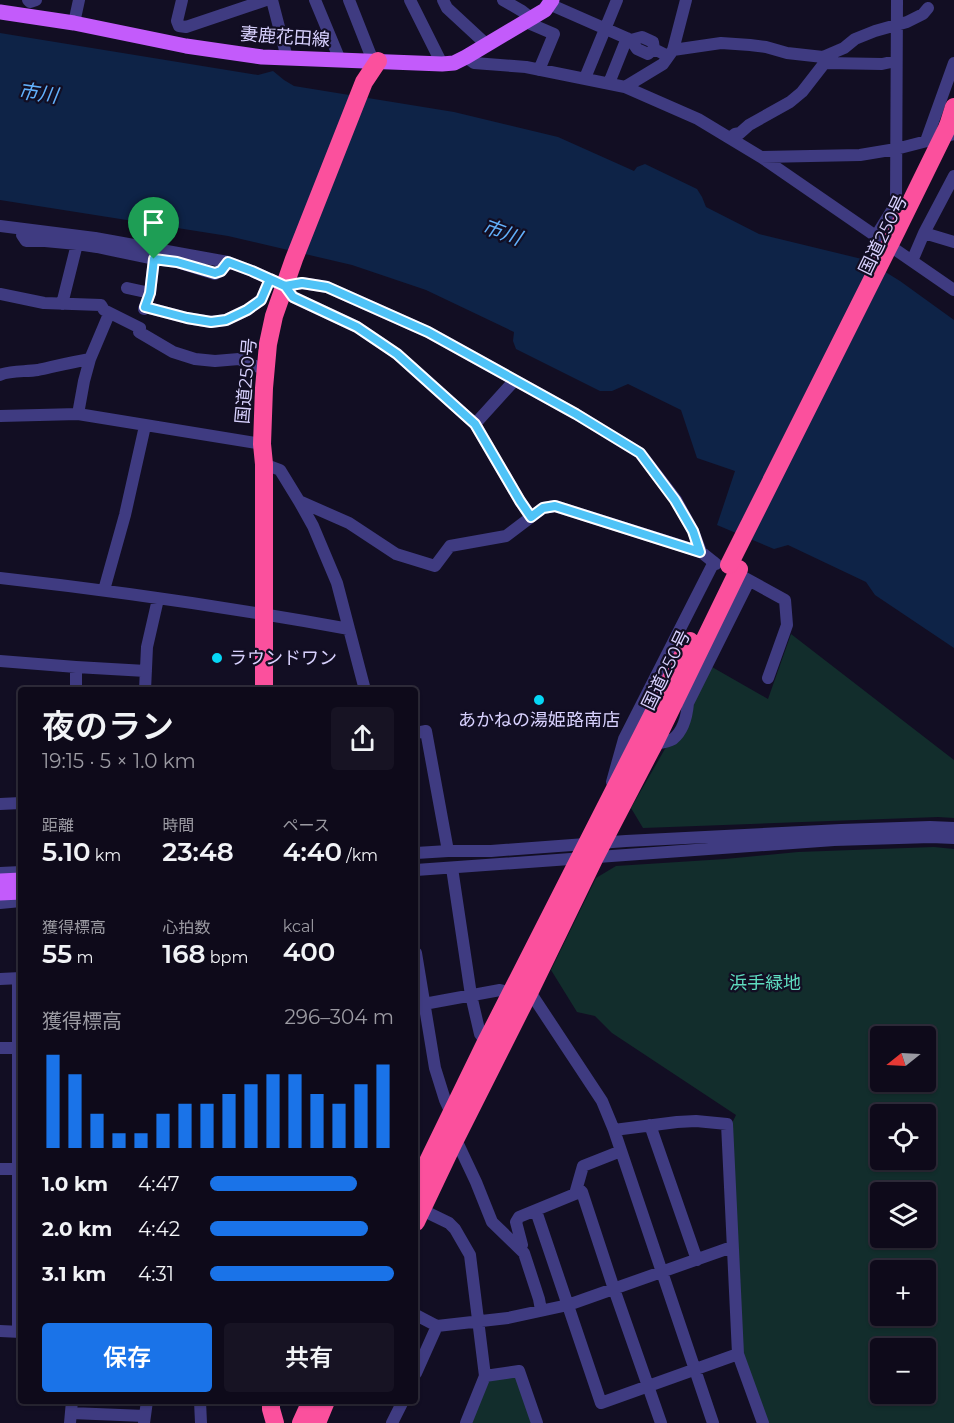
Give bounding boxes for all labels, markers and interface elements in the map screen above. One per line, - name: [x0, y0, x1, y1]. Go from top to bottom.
- street label: 妻鹿花田線: [239, 23, 331, 51]
- water label: 市川: [17, 78, 61, 108]
- street label: 国道250号: [854, 191, 912, 279]
- pin: [128, 197, 179, 259]
- icon: arrive: [137, 206, 170, 239]
- water label: 市川: [479, 214, 527, 251]
- street label: 国道250号: [231, 337, 261, 425]
- street label: 国道250号: [637, 626, 695, 714]
- place label: ラウンドワン: [229, 647, 337, 669]
- marker: ラウンドワン: [210, 651, 224, 665]
- marker: あかねの湯姫路南店: [532, 693, 546, 707]
- text: 夜のラン: [42, 706, 174, 746]
- button: share: [331, 707, 394, 770]
- place label: あかねの湯姫路南店: [458, 709, 620, 731]
- text: 19:15 · 5 × 1.0 km: [42, 749, 196, 773]
- text: 距離: [42, 816, 74, 835]
- text: 時間: [162, 816, 194, 835]
- text: ペース: [283, 816, 330, 835]
- text: 5.10: [42, 836, 91, 868]
- text: 23:48: [162, 836, 234, 868]
- text: 4:40: [283, 836, 342, 868]
- text: km: [91, 846, 121, 865]
- text: /km: [342, 846, 378, 865]
- text: kcal: [283, 917, 315, 936]
- text: 獲得標高: [42, 918, 106, 937]
- text: 心拍数: [162, 918, 210, 937]
- text: 400: [283, 936, 335, 968]
- text: 55: [42, 938, 72, 970]
- text: 168: [162, 938, 206, 970]
- text: m: [72, 948, 93, 967]
- text: bpm: [206, 948, 248, 967]
- park label: 浜手緑地: [729, 972, 801, 994]
- text: 296–304 m: [284, 1005, 394, 1029]
- text: 獲得標高: [42, 1009, 122, 1033]
- north arrow: [870, 1026, 936, 1092]
- map controls: [870, 1026, 936, 1404]
- button: locate: [870, 1104, 936, 1170]
- text: 1.0 km: [42, 1172, 108, 1196]
- text: 4:47: [138, 1172, 180, 1196]
- button: layers: [870, 1182, 936, 1248]
- text: 2.0 km: [42, 1217, 112, 1241]
- text: 4:42: [138, 1217, 180, 1241]
- button: +: [870, 1260, 936, 1326]
- text: 3.1 km: [42, 1262, 106, 1286]
- text: 4:31: [138, 1262, 174, 1286]
- button: 保存: [42, 1323, 212, 1392]
- button: 共有: [224, 1323, 394, 1392]
- button: −: [870, 1338, 936, 1404]

